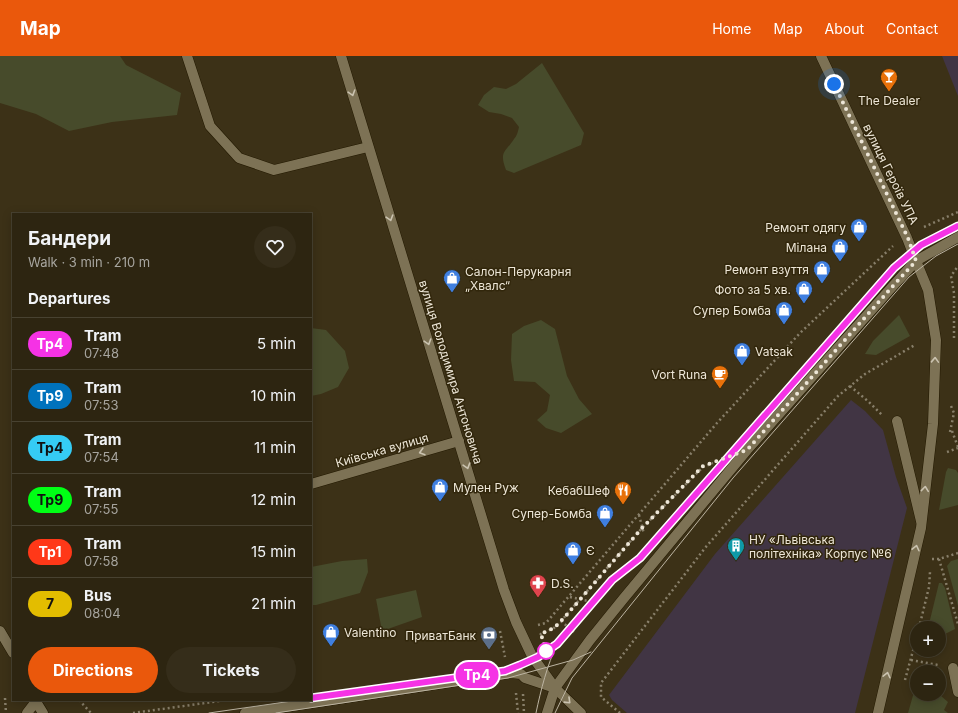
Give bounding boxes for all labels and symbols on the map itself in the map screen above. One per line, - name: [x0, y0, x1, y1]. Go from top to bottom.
- bar icon: The Dealer: [879, 67, 899, 92]
- your location: [824, 74, 844, 94]
- one-way arrow: [347, 90, 356, 97]
- place label: The Dealer: [858, 93, 921, 108]
- street label: вулиця Героїв УПА: [860, 121, 922, 227]
- one-way arrow: [385, 214, 394, 221]
- shop icon: Ремонт одягу: [849, 217, 869, 242]
- place label: Ремонт одягу: [765, 220, 846, 235]
- shop icon: Мілана: [830, 237, 850, 262]
- place label: Мілана: [786, 240, 827, 255]
- shop icon: Ремонт взуття: [812, 259, 832, 284]
- place label: Ремонт взуття: [724, 262, 809, 277]
- place label: Салон-Перукарня „Хвалс“: [465, 264, 571, 293]
- shop icon: Салон-Перукарня „Хвалс“: [442, 268, 462, 293]
- street label: вулиця Володимира Антоновича: [416, 278, 486, 466]
- shop icon: Фото за 5 хв.: [794, 279, 814, 304]
- place label: Фото за 5 хв.: [714, 282, 791, 297]
- shop icon: Супер Бомба: [774, 300, 794, 325]
- place label: Супер Бомба: [693, 303, 771, 318]
- one-way arrow: [424, 338, 432, 345]
- shop icon: Vatsak: [732, 341, 752, 366]
- place label: Vatsak: [755, 344, 793, 359]
- one-way arrow: [931, 357, 939, 363]
- cafe icon: Vort Runa: [710, 364, 730, 389]
- place label: Vort Runa: [651, 367, 707, 382]
- street label: Київська вулиця: [334, 430, 430, 470]
- one-way arrow: [419, 447, 426, 456]
- one-way arrow: [462, 462, 471, 469]
- shop icon: Мулен Руж: [430, 477, 450, 502]
- place label: Мулен Руж: [453, 480, 519, 495]
- restaurant icon: КебабШеф: [613, 480, 633, 505]
- place label: КебабШеф: [548, 483, 610, 498]
- one-way arrow: [921, 486, 930, 492]
- shop icon: Супер-Бомба: [595, 503, 615, 528]
- place label: Супер-Бомба: [512, 506, 592, 521]
- place label: НУ «Львівська політехніка» Корпус №6: [749, 532, 892, 561]
- building icon: НУ «Львівська політехніка» Корпус №6: [726, 536, 746, 561]
- shop icon: Є: [563, 540, 583, 565]
- place label: Є: [586, 543, 595, 558]
- one-way arrow: [912, 545, 920, 552]
- pharmacy icon: D.S.: [528, 573, 548, 598]
- place label: D.S.: [551, 576, 574, 591]
- shop icon: Valentino: [321, 622, 341, 647]
- place label: Valentino: [344, 625, 397, 640]
- bank icon: ПриватБанк: [479, 625, 499, 650]
- place label: ПриватБанк: [405, 628, 476, 643]
- unlabelled marker: [537, 642, 555, 660]
- line badge: Тр4: [454, 662, 500, 688]
- one-way arrow: [883, 672, 891, 678]
- one-way arrow: [563, 696, 571, 704]

